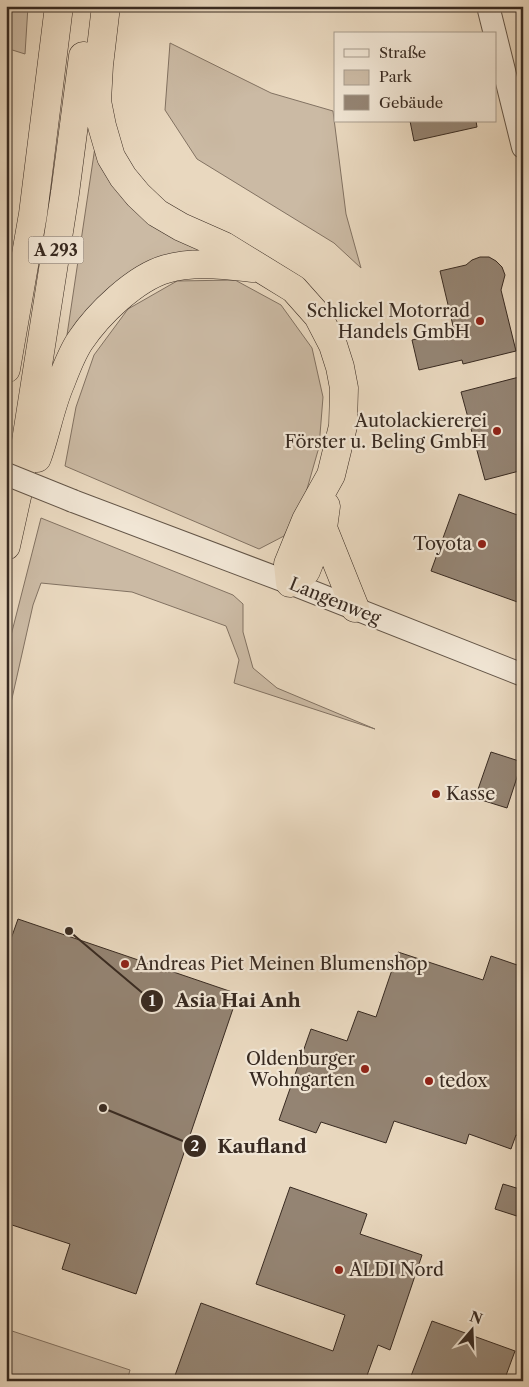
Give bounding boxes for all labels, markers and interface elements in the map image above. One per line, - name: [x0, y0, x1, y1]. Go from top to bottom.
- legend: [334, 32, 496, 122]
- text: Straße: [379, 43, 426, 62]
- text: Park: [379, 67, 413, 86]
- text: Gebäude: [379, 93, 443, 112]
- road number: A 293: [28, 236, 84, 264]
- place label: Schlickel Motorrad Handels GmbH: [307, 300, 470, 343]
- marker: Schlickel Motorrad Handels GmbH: [474, 315, 486, 327]
- place label: Autolackiererei Förster u. Beling GmbH: [284, 410, 488, 453]
- marker: Autolackiererei Förster u. Beling GmbH: [491, 425, 503, 437]
- place label: Toyota: [413, 533, 472, 555]
- marker: Toyota: [476, 538, 488, 550]
- street label: Langenweg: [286, 573, 384, 630]
- place label: Kasse: [446, 783, 495, 805]
- marker: Kasse: [430, 788, 442, 800]
- place label: Andreas Piet Meinen Blumenshop: [134, 953, 428, 975]
- marker: Andreas Piet Meinen Blumenshop: [119, 958, 131, 970]
- callout: Asia Hai Anh: [140, 984, 311, 1018]
- text: Asia Hai Anh: [174, 989, 301, 1012]
- text: 1: [149, 991, 156, 1010]
- place label: Oldenburger Wohngarten: [246, 1048, 355, 1091]
- marker: Oldenburger Wohngarten: [359, 1063, 371, 1075]
- place label: tedox: [439, 1070, 488, 1092]
- marker: tedox: [423, 1075, 435, 1087]
- callout: Kaufland: [183, 1129, 317, 1163]
- text: Kaufland: [217, 1135, 307, 1158]
- text: 2: [191, 1136, 200, 1155]
- place label: ALDI Nord: [348, 1259, 444, 1281]
- marker: ALDI Nord: [333, 1264, 345, 1276]
- north arrow: [446, 1304, 496, 1354]
- text: N: [468, 1307, 485, 1328]

